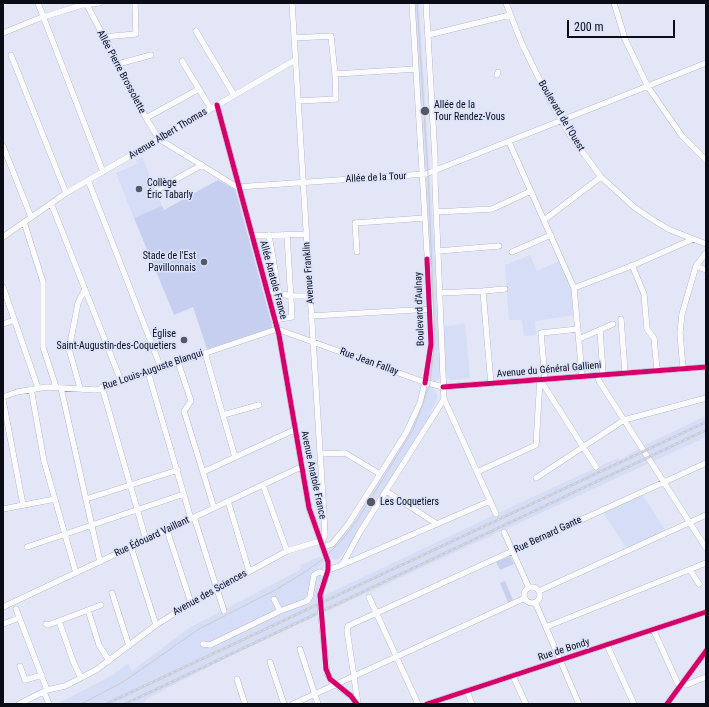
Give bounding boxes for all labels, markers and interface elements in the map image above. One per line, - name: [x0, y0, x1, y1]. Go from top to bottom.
- scale bar: [569, 12, 677, 38]
- text: 200 m: [574, 20, 604, 34]
- street label: Allée Pierre Brossolette: [94, 28, 148, 116]
- street label: Boulevard de l'Ouest: [535, 78, 587, 154]
- place label: Allée de la Tour Rendez-Vous: [434, 99, 505, 122]
- marker: Allée de la Tour Rendez-Vous: [419, 105, 431, 117]
- street label: Avenue Albert Thomas: [127, 106, 209, 162]
- street label: Allée de la Tour: [345, 170, 407, 186]
- place label: Collège Éric Tabarly: [147, 177, 193, 200]
- marker: Collège Éric Tabarly: [134, 184, 144, 194]
- street label: Allée Anatole France: [257, 239, 289, 321]
- street label: Avenue Franklin: [301, 242, 317, 304]
- place label: Stade de l'Est Pavillonnais: [143, 250, 196, 274]
- marker: Stade de l'Est Pavillonnais: [199, 257, 209, 267]
- street label: Boulevard d'Aulnay: [413, 272, 427, 346]
- place label: Église Saint-Augustin-des-Coquetiers: [57, 328, 176, 352]
- marker: Église Saint-Augustin-des-Coquetiers: [179, 335, 189, 345]
- street label: Rue Jean Fallay: [338, 346, 400, 378]
- street label: Rue Louis-Auguste Blanqui: [101, 347, 205, 393]
- street label: Avenue du Général Gallieni: [496, 359, 602, 381]
- street label: Avenue Anatole France: [298, 430, 328, 520]
- marker: Les Coquetiers: [365, 496, 377, 508]
- place label: Les Coquetiers: [380, 496, 439, 508]
- street label: Rue Édouard Vaillant: [113, 514, 191, 560]
- street label: Rue Bernard Gante: [512, 514, 584, 556]
- street label: Avenue des Sciences: [171, 568, 249, 618]
- street label: Rue de Bondy: [537, 636, 591, 664]

